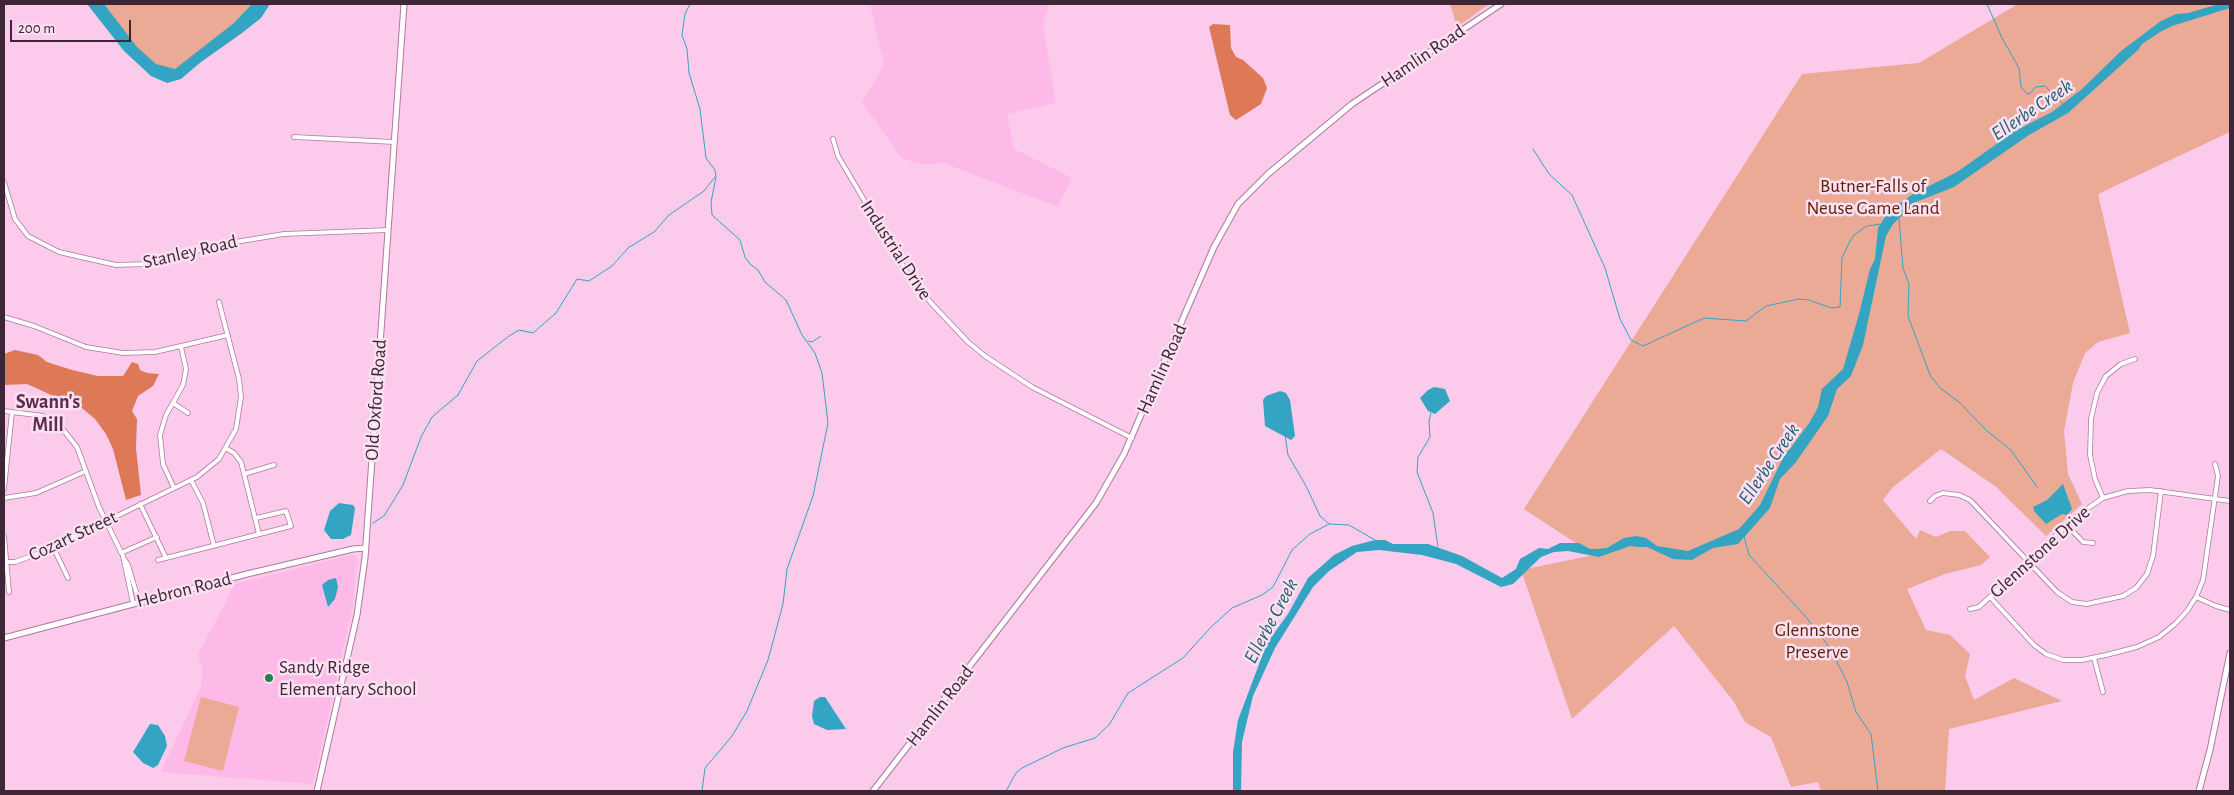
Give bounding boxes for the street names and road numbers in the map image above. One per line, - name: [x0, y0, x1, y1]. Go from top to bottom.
- street label: Hamlin Road: [1377, 20, 1469, 92]
- street label: Industrial Drive: [855, 196, 937, 304]
- street label: Stanley Road: [141, 230, 239, 274]
- street label: Hamlin Road: [1132, 320, 1192, 418]
- street label: Old Oxford Road: [360, 339, 392, 461]
- street label: Glennstone Drive: [1985, 501, 2095, 603]
- street label: Cozart Street: [25, 506, 121, 566]
- street label: Hebron Road: [134, 567, 234, 613]
- street label: Hamlin Road: [901, 661, 979, 751]

